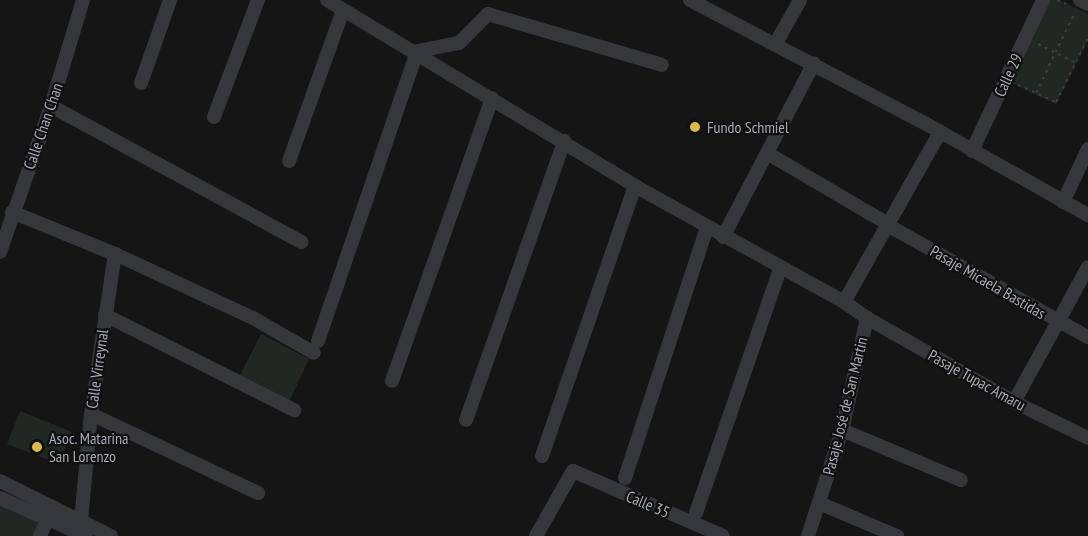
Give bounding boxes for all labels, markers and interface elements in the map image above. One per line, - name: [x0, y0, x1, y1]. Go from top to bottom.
- street label: Calle 29: [990, 50, 1026, 100]
- street label: Calle Chan Chan: [19, 80, 67, 172]
- place label: Fundo Schmiel: [707, 117, 789, 137]
- marker: Fundo Schmiel: [688, 120, 702, 134]
- street label: Pasaje Micaela Bastidas: [927, 241, 1049, 323]
- street label: Calle Virreynal: [82, 328, 112, 410]
- street label: Pasaje José de San Martin: [819, 335, 871, 477]
- street label: Pasaje Tupac Amaru: [925, 345, 1029, 415]
- place label: Asoc. Matarina San Lorenzo: [49, 428, 129, 466]
- marker: Asoc. Matarina San Lorenzo: [30, 440, 44, 454]
- street label: Calle 35: [623, 486, 673, 522]

